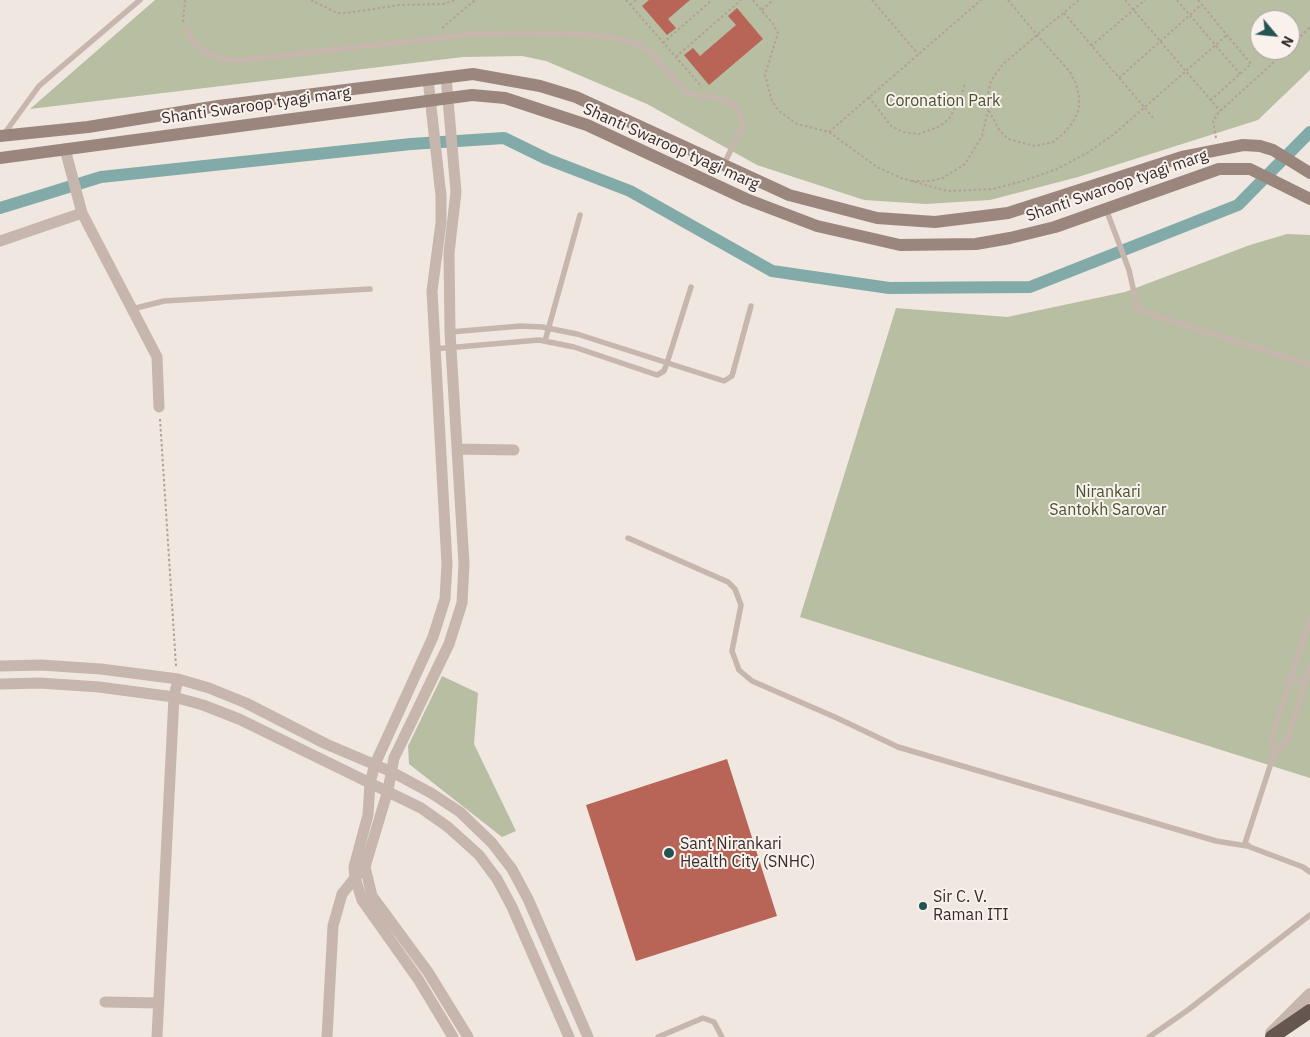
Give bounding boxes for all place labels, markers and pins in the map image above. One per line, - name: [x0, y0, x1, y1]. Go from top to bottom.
- place label: Sant Nirankari Health City (SNHC): [680, 834, 815, 872]
- marker: Sant Nirankari Health City (SNHC): [662, 846, 676, 860]
- place label: Sir C. V. Raman ITI: [933, 887, 1009, 925]
- marker: Sir C. V. Raman ITI: [917, 900, 929, 912]

